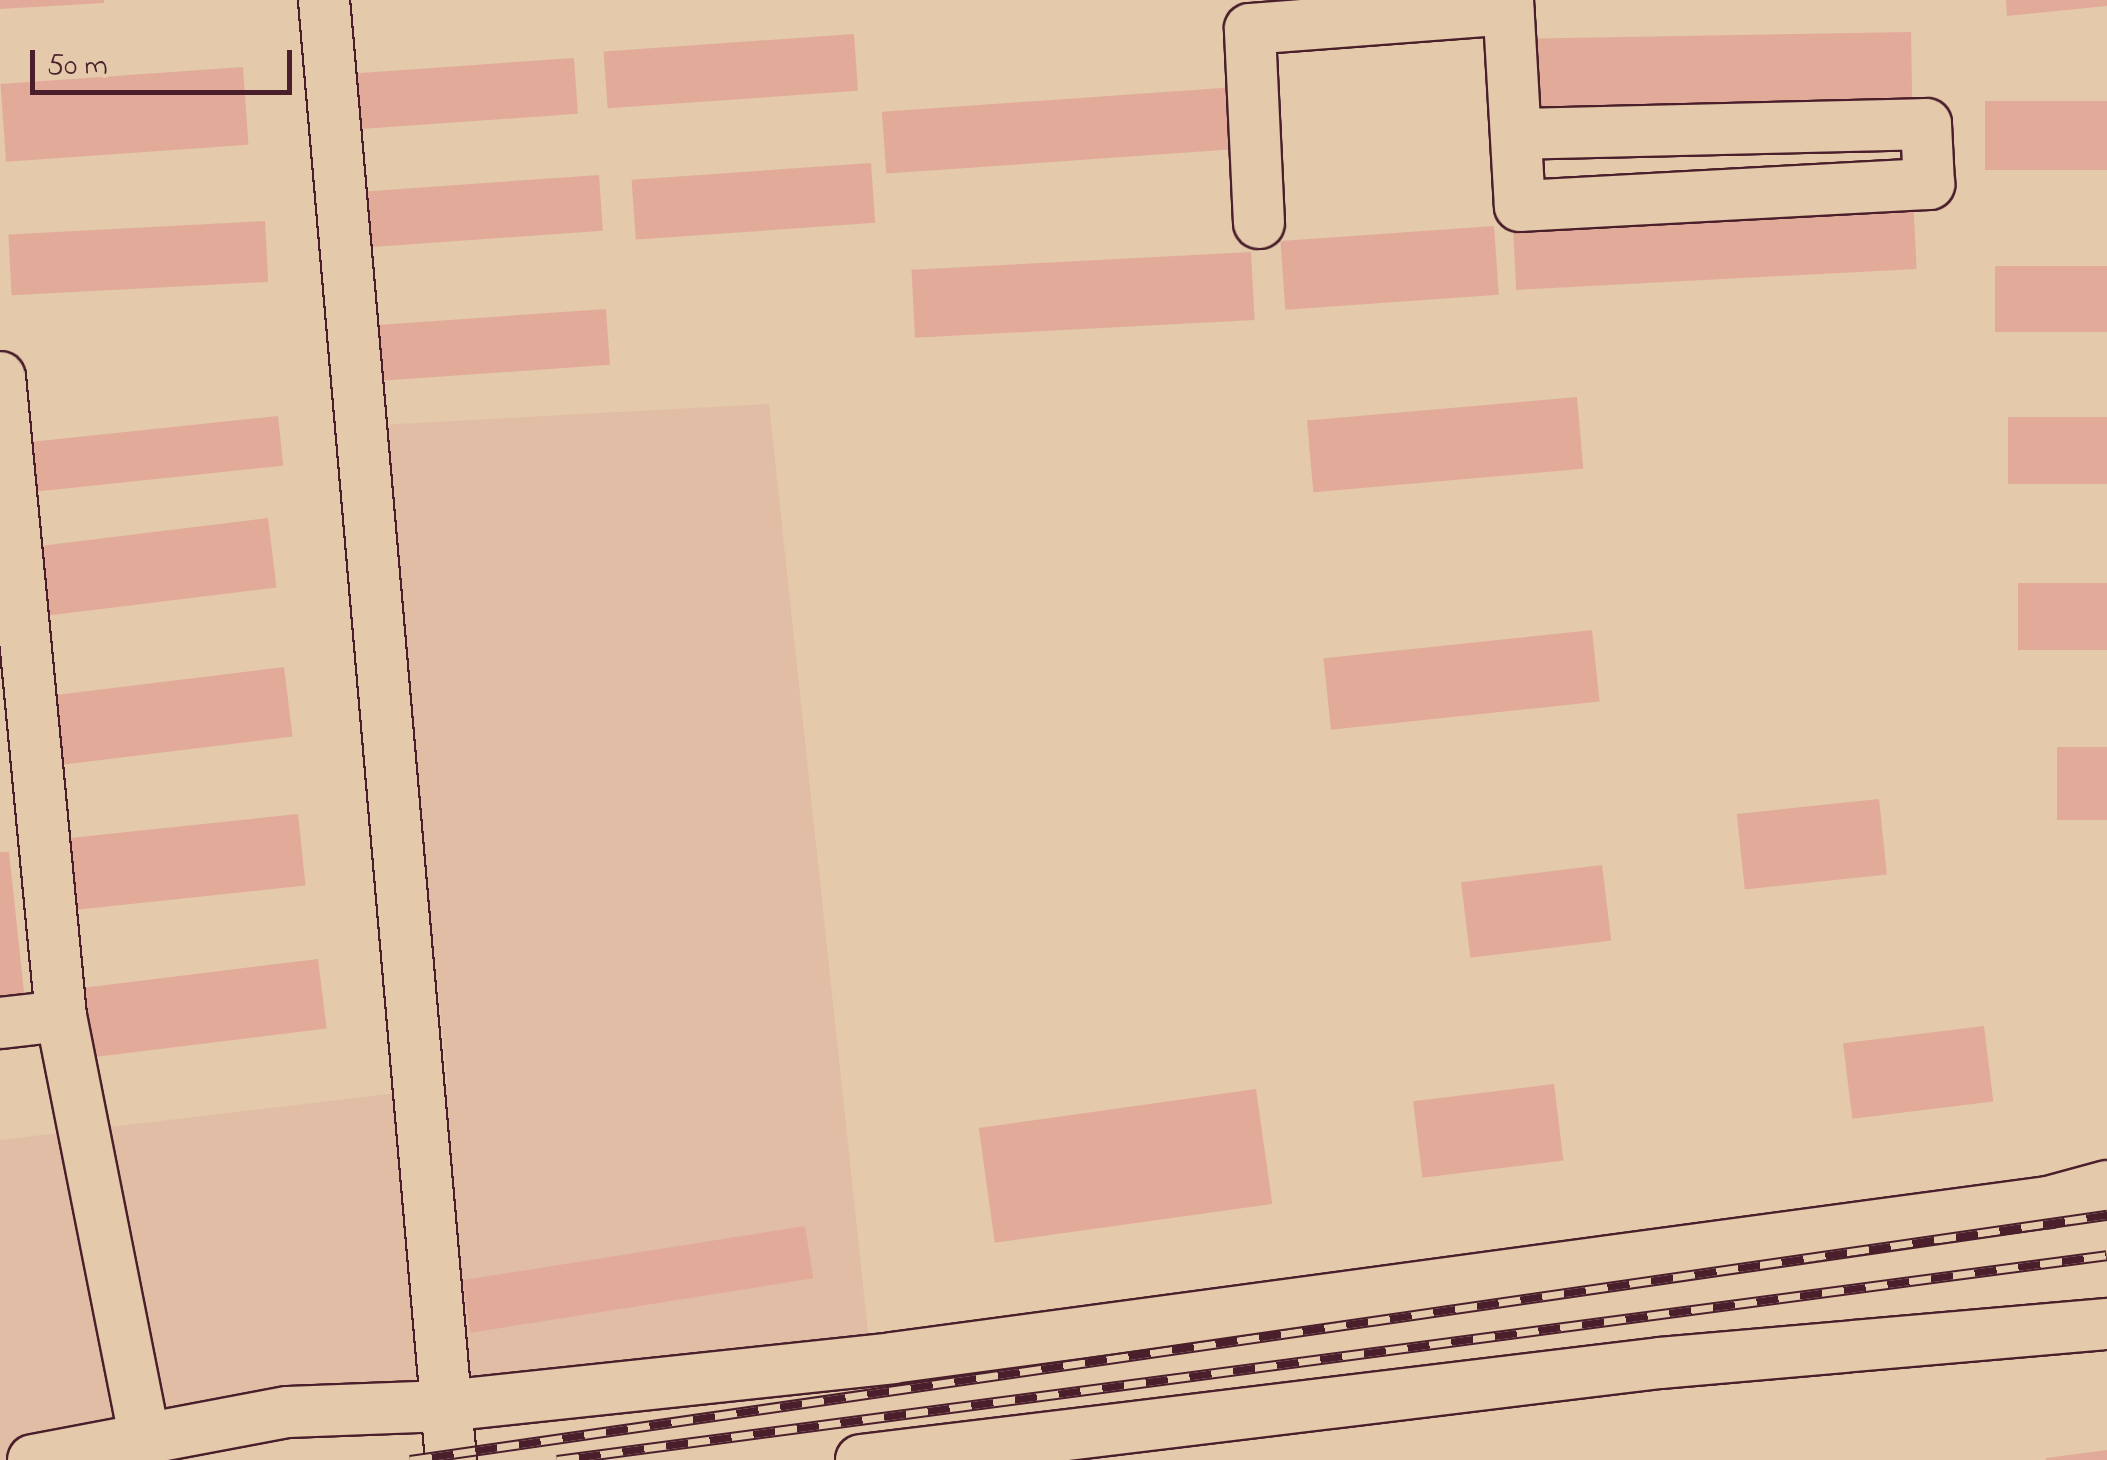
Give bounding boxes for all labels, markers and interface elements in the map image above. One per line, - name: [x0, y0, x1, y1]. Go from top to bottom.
- scale bar: [35, 30, 298, 92]
- text: 50 m: [47, 45, 108, 89]

